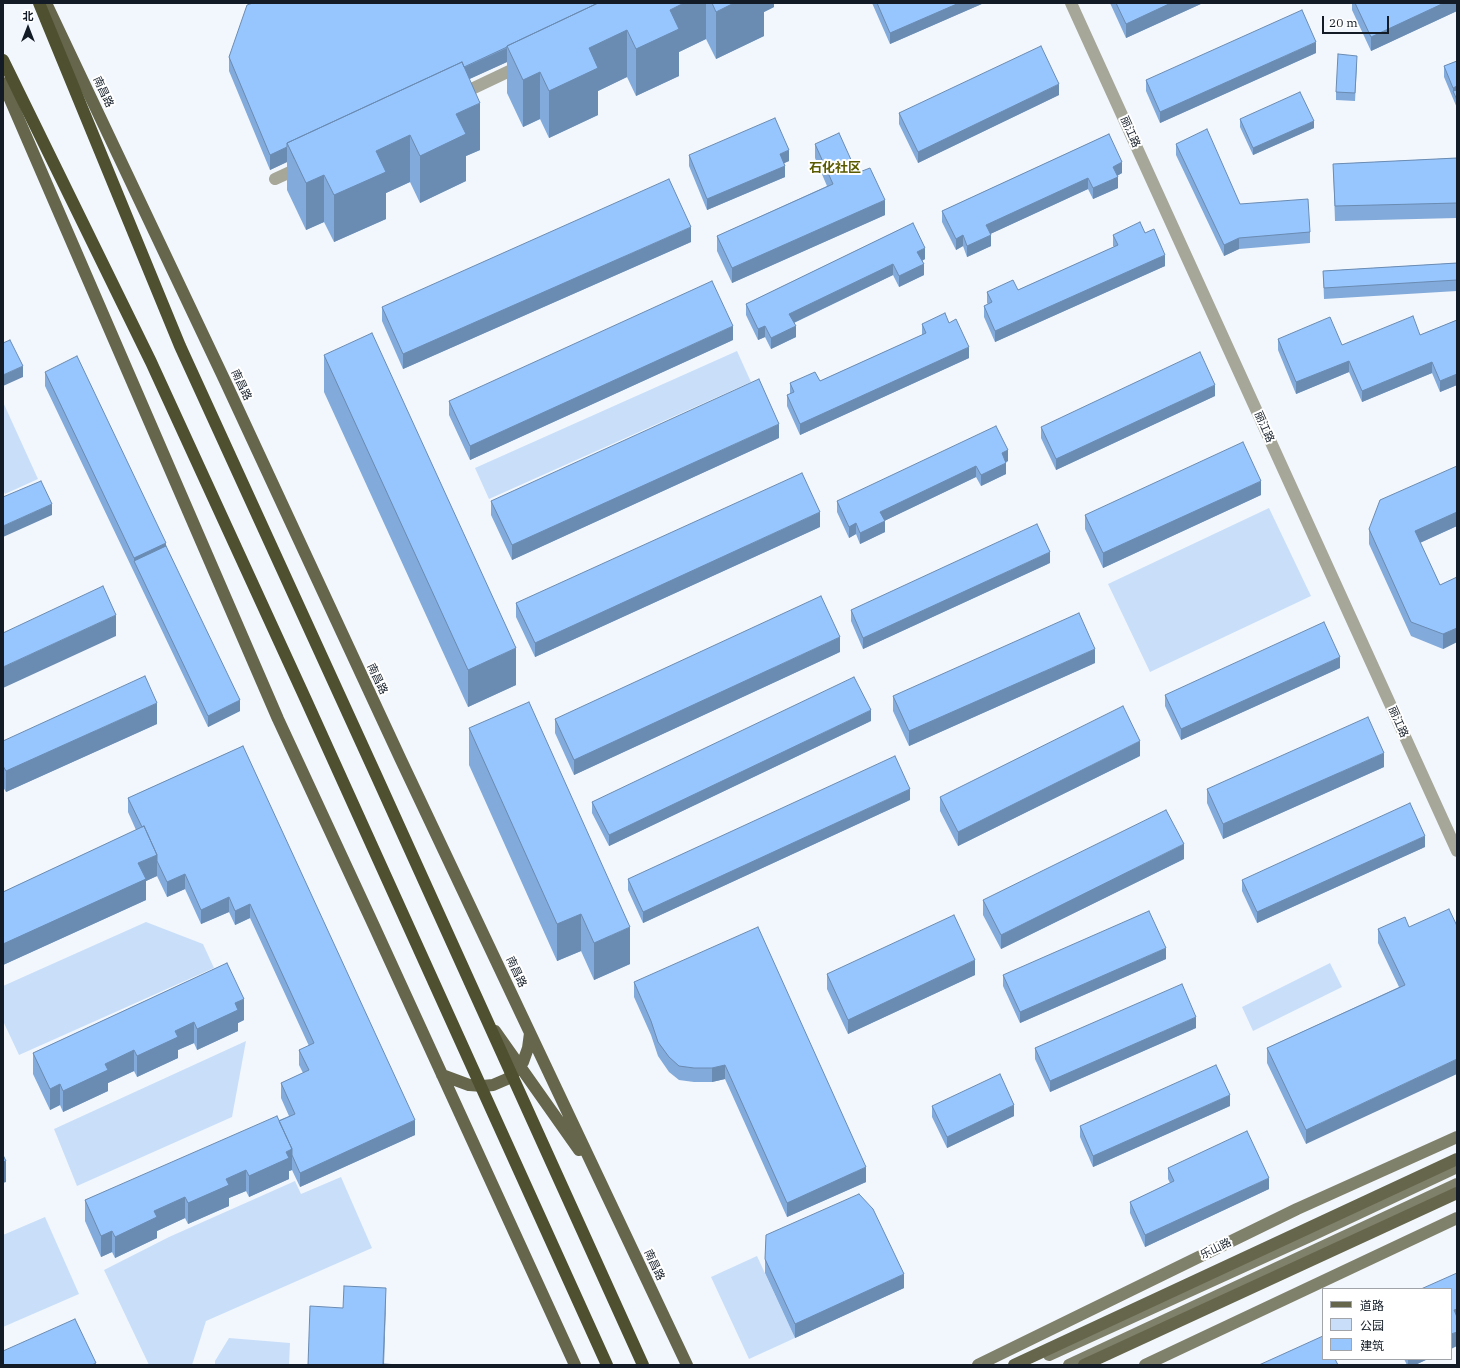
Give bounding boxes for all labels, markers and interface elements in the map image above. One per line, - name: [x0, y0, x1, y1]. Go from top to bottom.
- north arrow: [8, 8, 48, 48]
- scale bar: [1324, 8, 1391, 34]
- text: 北: [23, 9, 34, 23]
- text: 20 m: [1329, 15, 1358, 30]
- street label: 南昌路: [90, 74, 116, 110]
- street label: 丽江路: [1117, 114, 1143, 150]
- district label: 石化社区: [809, 160, 861, 176]
- street label: 南昌路: [228, 367, 254, 403]
- street label: 丽江路: [1251, 409, 1277, 445]
- street label: 南昌路: [364, 661, 390, 697]
- street label: 丽江路: [1385, 704, 1411, 740]
- street label: 南昌路: [503, 954, 529, 990]
- street label: 乐山路: [1198, 1236, 1234, 1262]
- street label: 南昌路: [641, 1247, 667, 1283]
- legend: [1322, 1288, 1452, 1360]
- text: 道路: [1360, 1298, 1384, 1313]
- text: 公园: [1360, 1318, 1384, 1333]
- text: 建筑: [1360, 1338, 1384, 1353]

